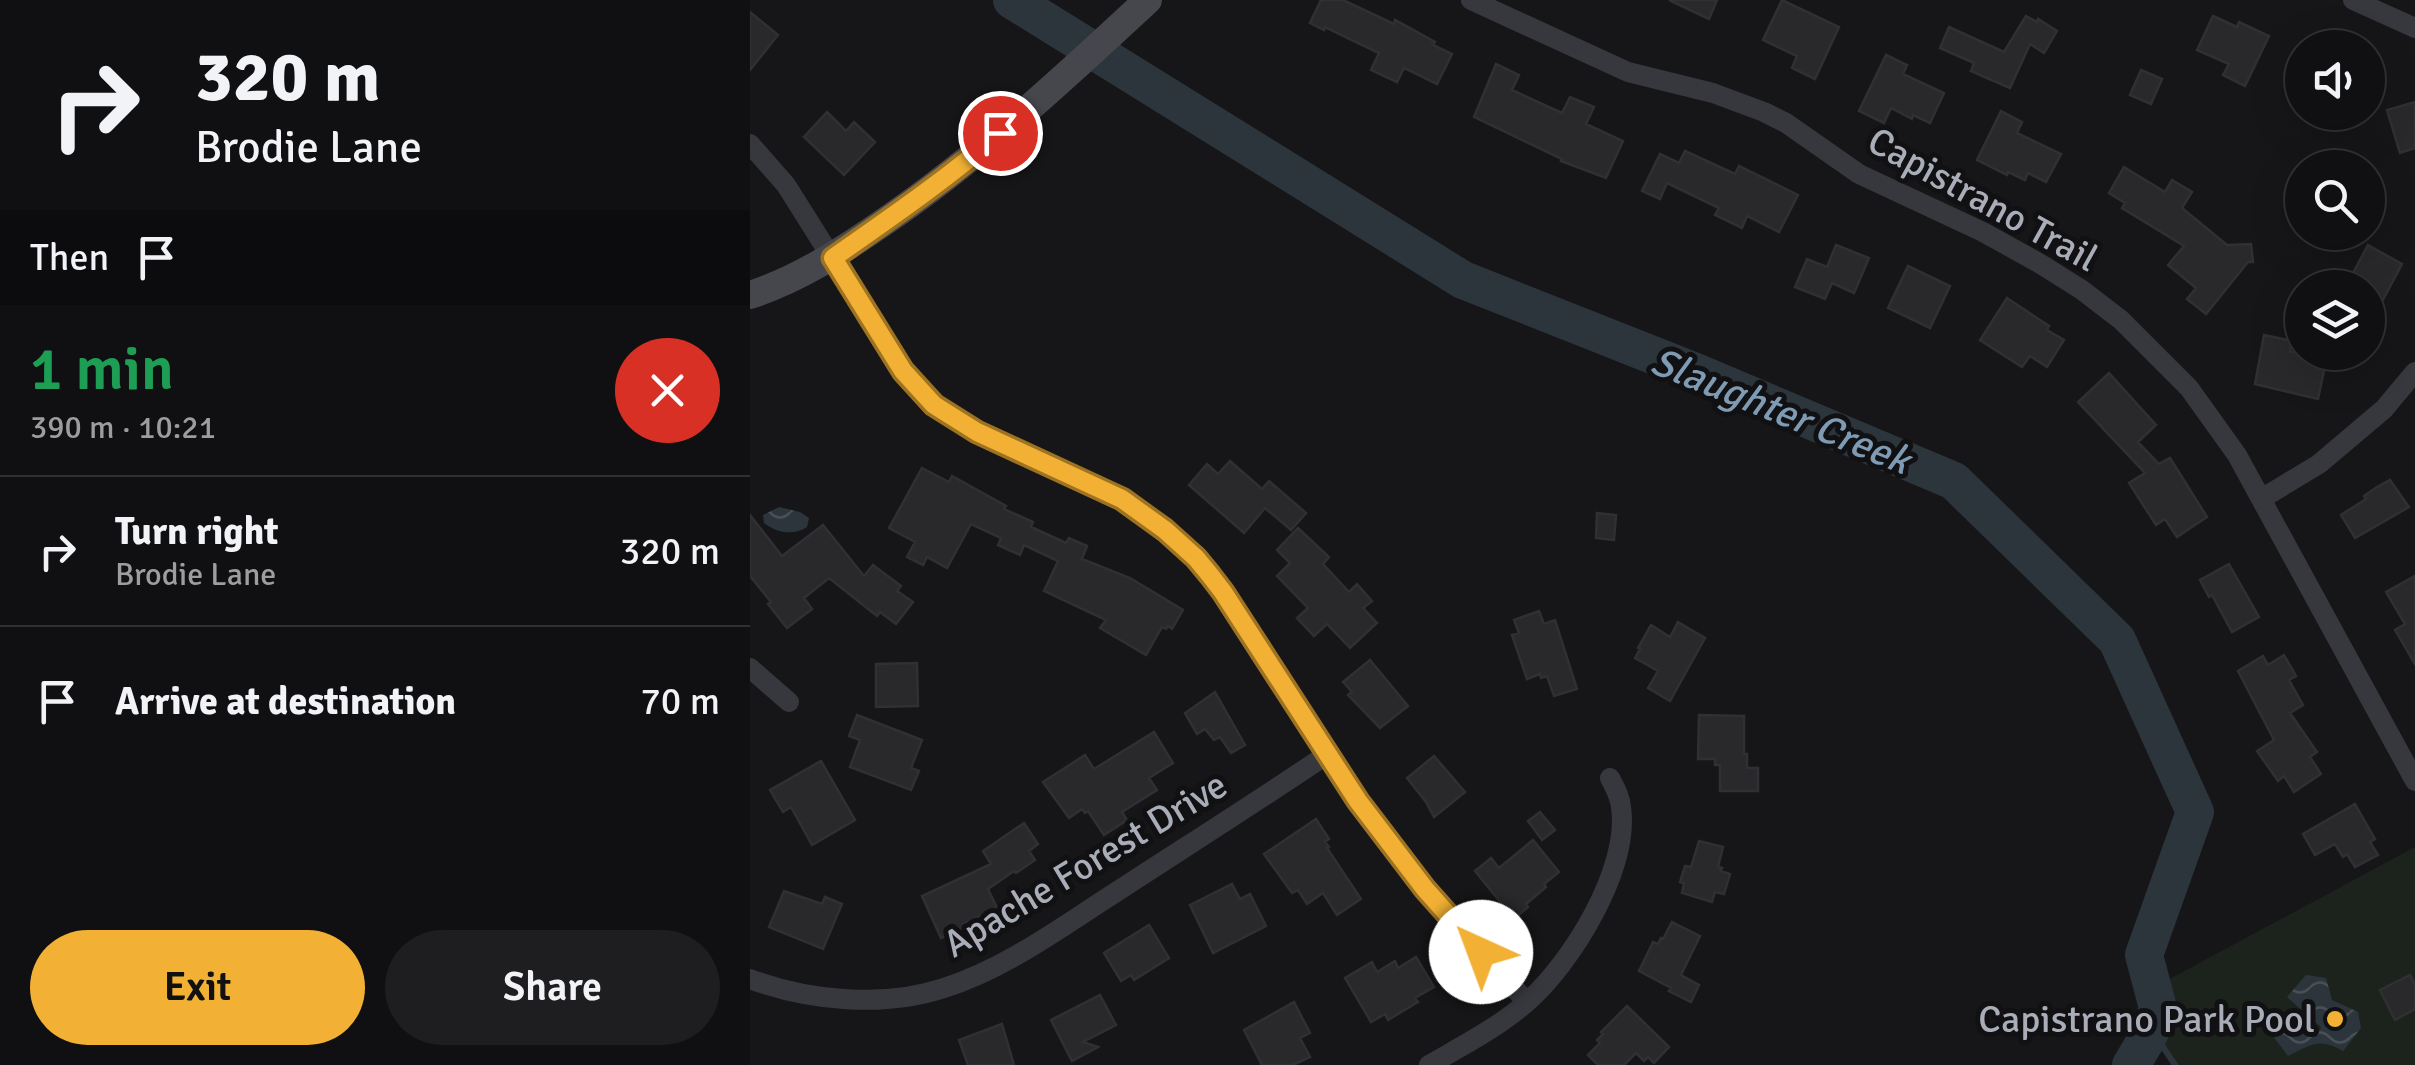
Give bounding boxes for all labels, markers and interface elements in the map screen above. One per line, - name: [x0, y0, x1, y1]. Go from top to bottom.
- map controls: [2285, 30, 2385, 370]
- button: sound: [2285, 30, 2385, 130]
- text: 320 m: [195, 34, 380, 120]
- icon: right: [30, 40, 160, 170]
- pin: [958, 91, 1043, 176]
- icon: arrive: [973, 106, 1028, 161]
- street label: Capistrano Trail: [1860, 117, 2106, 282]
- text: Brodie Lane: [195, 120, 422, 175]
- button: search: [2285, 150, 2385, 250]
- icon: arrive: [129, 230, 184, 285]
- text: Then: [30, 234, 109, 281]
- button: layers: [2285, 270, 2385, 370]
- text: 1 min: [30, 333, 174, 407]
- water label: Slaughter Creek: [1644, 336, 1920, 487]
- button: close: [615, 338, 720, 443]
- text: 390 m · 10:21: [30, 408, 216, 447]
- text: Turn right: [115, 508, 279, 555]
- icon: right: [30, 524, 85, 579]
- text: 320 m: [620, 528, 720, 575]
- text: Brodie Lane: [115, 555, 276, 594]
- icon: arrive: [30, 674, 85, 729]
- text: Arrive at destination: [115, 678, 456, 725]
- text: 70 m: [640, 678, 720, 725]
- street label: Apache Forest Drive: [935, 761, 1236, 968]
- position arrow: [1429, 900, 1533, 1004]
- button: Exit: [30, 930, 365, 1045]
- button: Share: [385, 930, 720, 1045]
- place label: Capistrano Park Pool: [1978, 996, 2315, 1043]
- marker: Capistrano Park Pool: [2324, 1008, 2346, 1030]

